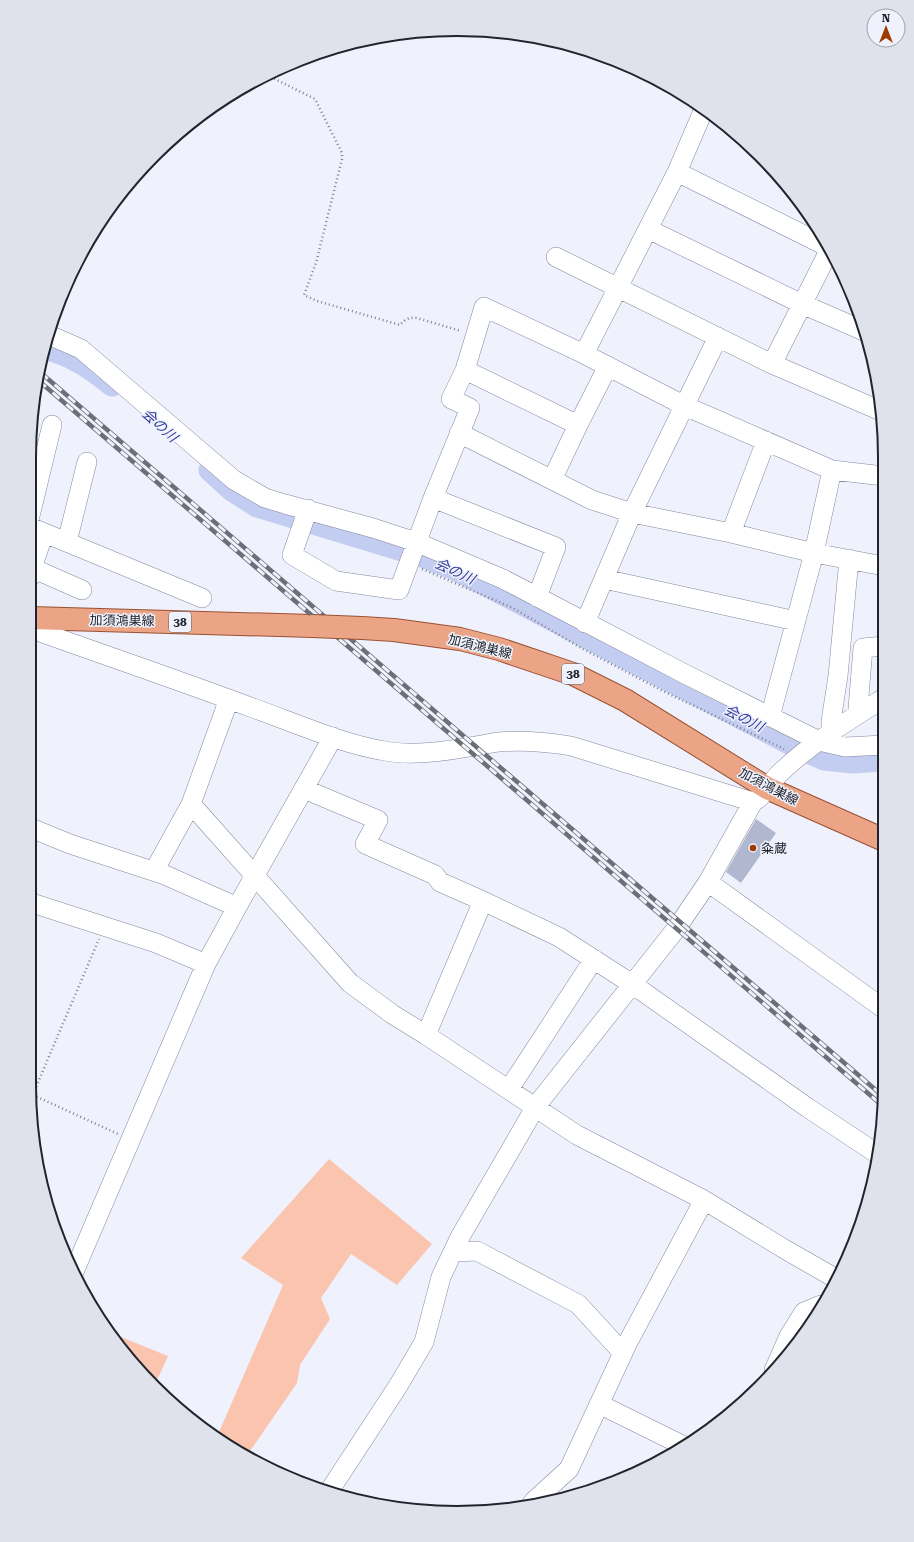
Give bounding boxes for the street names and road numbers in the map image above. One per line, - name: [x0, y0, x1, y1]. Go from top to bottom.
- street label: 加須鴻巣線: [89, 612, 155, 629]
- road number: 38: [169, 612, 191, 632]
- street label: 加須鴻巣線: [447, 631, 513, 662]
- road number: 38: [562, 664, 584, 684]
- street label: 加須鴻巣線: [737, 765, 801, 808]

